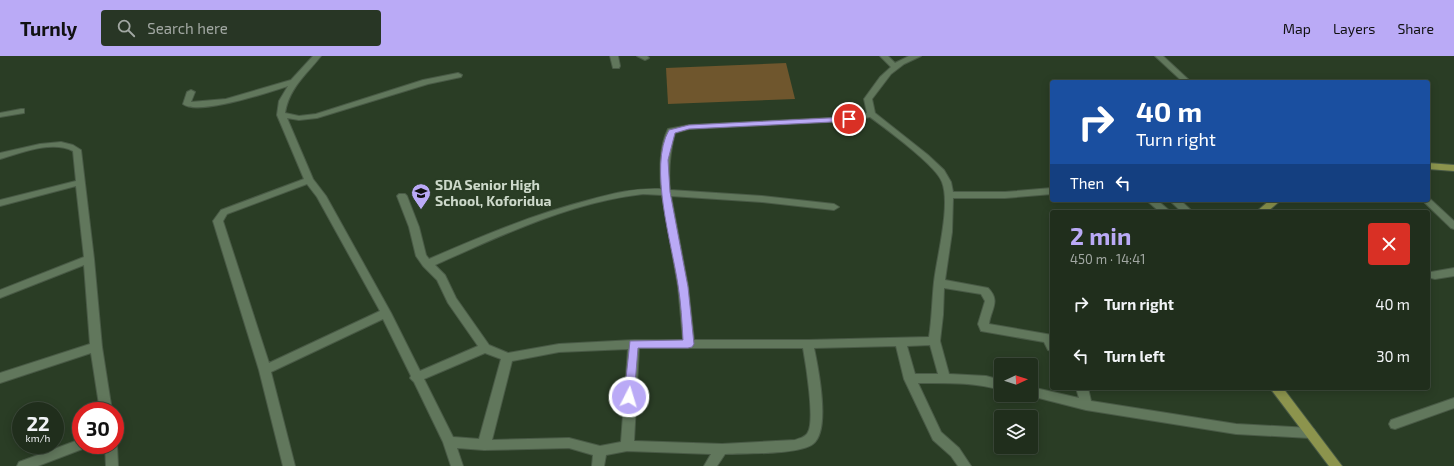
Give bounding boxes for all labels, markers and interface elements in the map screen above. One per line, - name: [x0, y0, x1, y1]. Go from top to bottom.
- search box: [101, 10, 381, 46]
- text: Turnly: [20, 17, 77, 40]
- icon: search: [115, 17, 137, 39]
- text: Search here: [147, 19, 228, 37]
- text: Map: [1283, 20, 1311, 37]
- text: Layers: [1333, 20, 1375, 37]
- text: Share: [1397, 20, 1434, 37]
- text: 40 m: [1136, 94, 1202, 128]
- icon: right: [1070, 96, 1122, 148]
- pin: [832, 102, 866, 136]
- icon: arrive: [838, 108, 860, 130]
- text: Turn right: [1136, 128, 1216, 150]
- icon: left: [1112, 172, 1134, 194]
- text: Then: [1070, 174, 1104, 192]
- place label: SDA Senior High School, Koforidua: [435, 176, 551, 209]
- school or university icon: SDA Senior High School, Koforidua: [410, 182, 432, 210]
- text: 2 min: [1070, 221, 1131, 250]
- button: close: [1368, 223, 1410, 265]
- text: 450 m · 14:41: [1070, 251, 1145, 267]
- icon: right: [1070, 293, 1092, 315]
- text: Turn right: [1104, 295, 1174, 313]
- text: 40 m: [1375, 295, 1410, 313]
- icon: left: [1070, 345, 1092, 367]
- text: Turn left: [1104, 347, 1165, 365]
- text: 30 m: [1376, 347, 1410, 365]
- north arrow: [994, 358, 1038, 402]
- map controls: [994, 358, 1038, 454]
- position arrow: [608, 376, 650, 418]
- speed limit sign: 30: [72, 402, 124, 454]
- button: layers: [994, 410, 1038, 454]
- text: 22: [26, 411, 50, 435]
- text: km/h: [26, 432, 50, 444]

